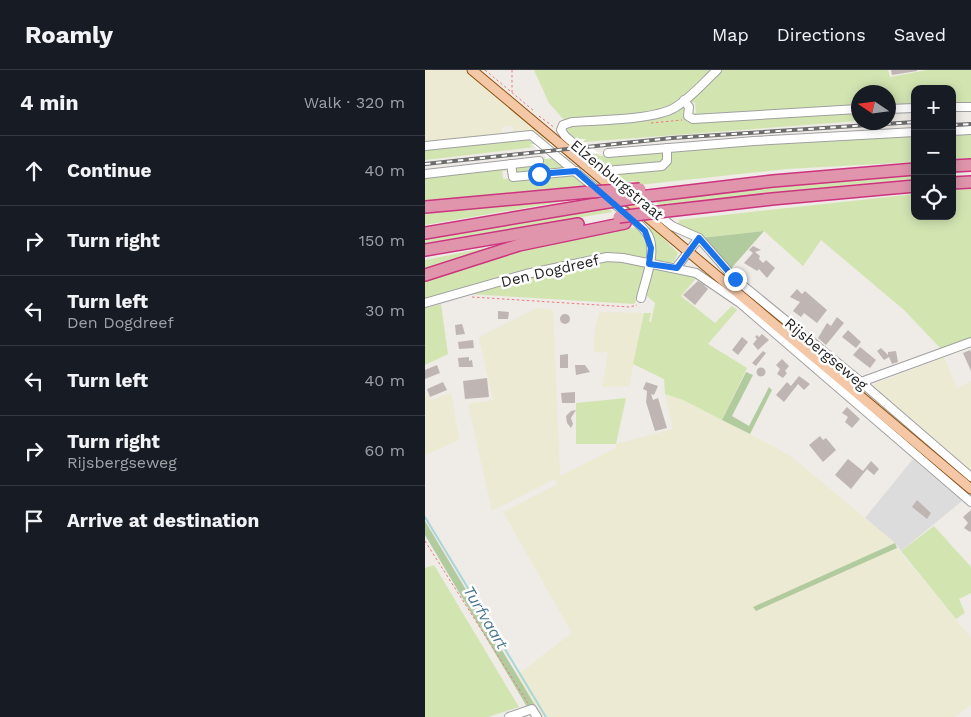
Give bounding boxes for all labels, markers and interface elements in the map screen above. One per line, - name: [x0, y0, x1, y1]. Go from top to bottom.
- text: Roamly: [25, 21, 113, 49]
- text: Map: [712, 24, 749, 45]
- text: Directions: [777, 24, 866, 45]
- text: Saved: [894, 24, 946, 45]
- north arrow: [851, 85, 896, 130]
- map controls: [911, 85, 956, 220]
- button: +: [911, 85, 956, 130]
- text: 4 min: [20, 90, 78, 115]
- text: Walk · 320 m: [304, 93, 405, 112]
- button: −: [911, 130, 956, 175]
- street label: Elzenburgstraat: [567, 136, 668, 224]
- icon: ahead: [20, 157, 48, 185]
- text: Continue: [67, 159, 151, 182]
- text: 40 m: [365, 161, 405, 180]
- route start: [528, 163, 551, 186]
- button: locate: [911, 175, 956, 220]
- icon: right: [20, 227, 48, 255]
- text: Turn right: [67, 229, 160, 252]
- text: 150 m: [359, 231, 405, 250]
- street label: Den Dogdreef: [499, 251, 601, 291]
- route end: [724, 268, 747, 291]
- text: Turn left: [67, 290, 148, 313]
- icon: left: [20, 297, 48, 325]
- text: 30 m: [365, 301, 405, 320]
- text: Den Dogdreef: [67, 313, 174, 332]
- street label: Rijsbergseweg: [781, 314, 871, 394]
- icon: left: [20, 367, 48, 395]
- text: Turn left: [67, 369, 148, 392]
- text: 40 m: [365, 371, 405, 390]
- text: Turn right: [67, 430, 160, 453]
- icon: right: [20, 437, 48, 465]
- text: 60 m: [365, 441, 405, 460]
- text: Rijsbergseweg: [67, 453, 177, 472]
- icon: arrive: [20, 507, 48, 535]
- text: Arrive at destination: [67, 509, 259, 532]
- water label: Turfvaart: [459, 582, 512, 653]

